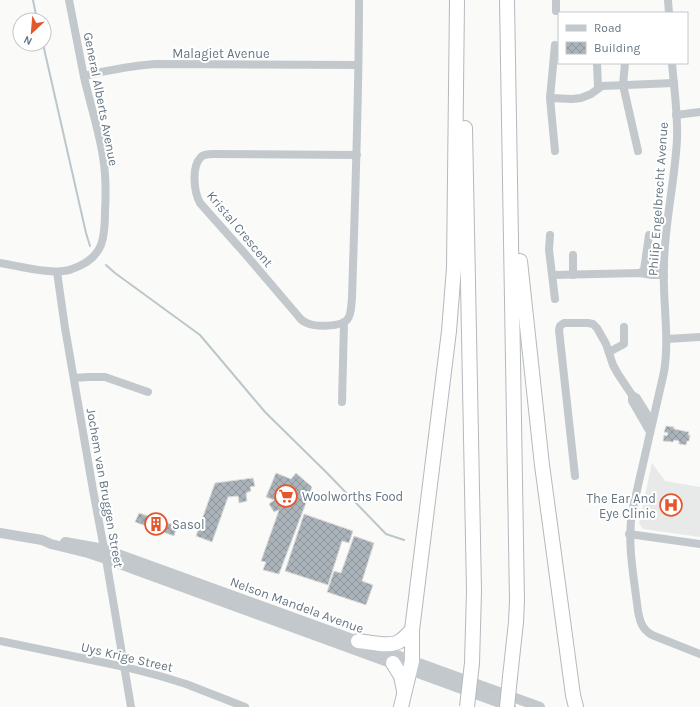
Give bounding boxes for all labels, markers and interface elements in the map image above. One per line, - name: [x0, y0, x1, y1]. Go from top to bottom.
- north arrow: [12, 12, 52, 52]
- legend: [558, 12, 688, 64]
- text: Road: [594, 21, 622, 35]
- street label: General Alberts Avenue: [81, 31, 121, 167]
- text: N: [21, 33, 34, 48]
- text: Building: [594, 41, 641, 55]
- street label: Malagiet Avenue: [172, 46, 270, 61]
- street label: Philip Engelbrecht Avenue: [645, 121, 671, 276]
- street label: Kristal Crescent: [204, 188, 276, 270]
- street label: Jochem van Bruggen Street: [84, 407, 126, 569]
- supermarket icon: Woolworths Food: [273, 483, 299, 509]
- place label: Woolworths Food: [302, 489, 403, 504]
- place label: The Ear And Eye Clinic: [587, 491, 656, 521]
- hospital icon: The Ear And Eye Clinic: [658, 492, 684, 518]
- building icon: Sasol: [143, 511, 169, 537]
- place label: Sasol: [172, 517, 205, 532]
- street label: Nelson Mandela Avenue: [228, 574, 366, 636]
- street label: Uys Krige Street: [80, 639, 174, 675]

